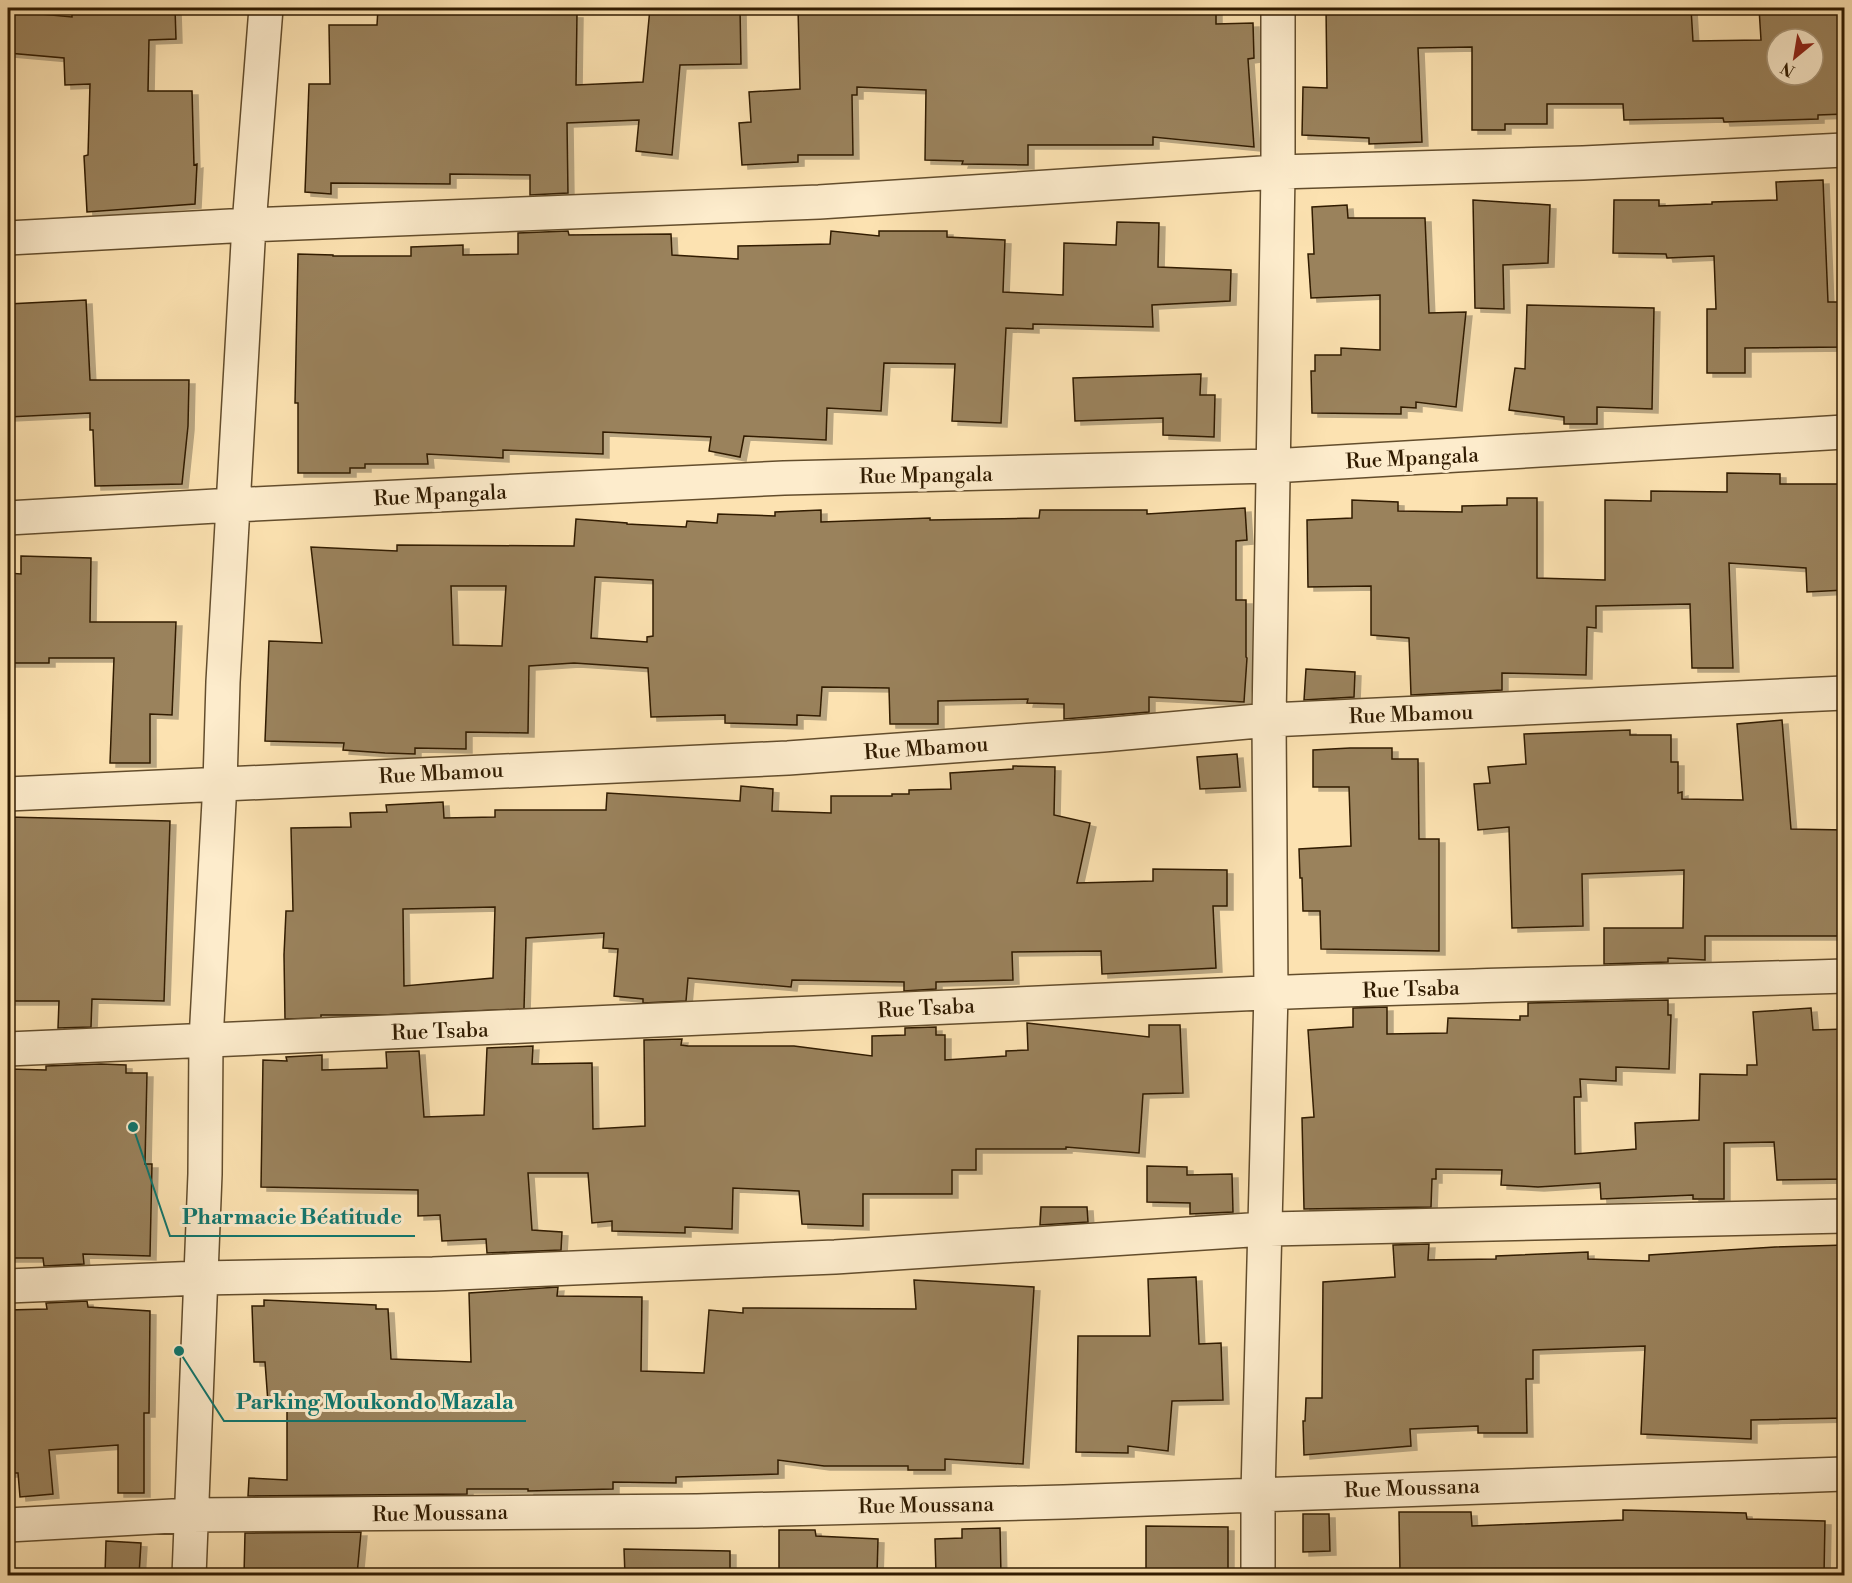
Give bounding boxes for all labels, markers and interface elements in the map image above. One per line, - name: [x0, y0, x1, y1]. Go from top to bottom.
- north arrow: [1765, 27, 1825, 87]
- text: N: [1777, 57, 1798, 81]
- street label: Rue Mpangala: [1345, 443, 1480, 475]
- street label: Rue Mpangala: [859, 462, 993, 490]
- street label: Rue Mpangala: [373, 480, 508, 512]
- street label: Rue Mbamou: [1348, 700, 1474, 730]
- street label: Rue Mbamou: [863, 732, 989, 766]
- street label: Rue Mbamou: [378, 758, 504, 790]
- street label: Rue Tsaba: [1362, 975, 1461, 1005]
- street label: Rue Tsaba: [877, 993, 976, 1025]
- street label: Rue Tsaba: [391, 1017, 490, 1047]
- callout: Pharmacie Béatitude: [170, 1196, 415, 1236]
- text: Pharmacie Béatitude: [182, 1204, 402, 1231]
- callout: Parking Moukondo Mazala: [224, 1381, 526, 1421]
- text: Parking Moukondo Mazala: [236, 1389, 515, 1416]
- street label: Rue Moussana: [1344, 1474, 1481, 1504]
- street label: Rue Moussana: [858, 1492, 995, 1520]
- street label: Rue Moussana: [372, 1500, 509, 1528]

